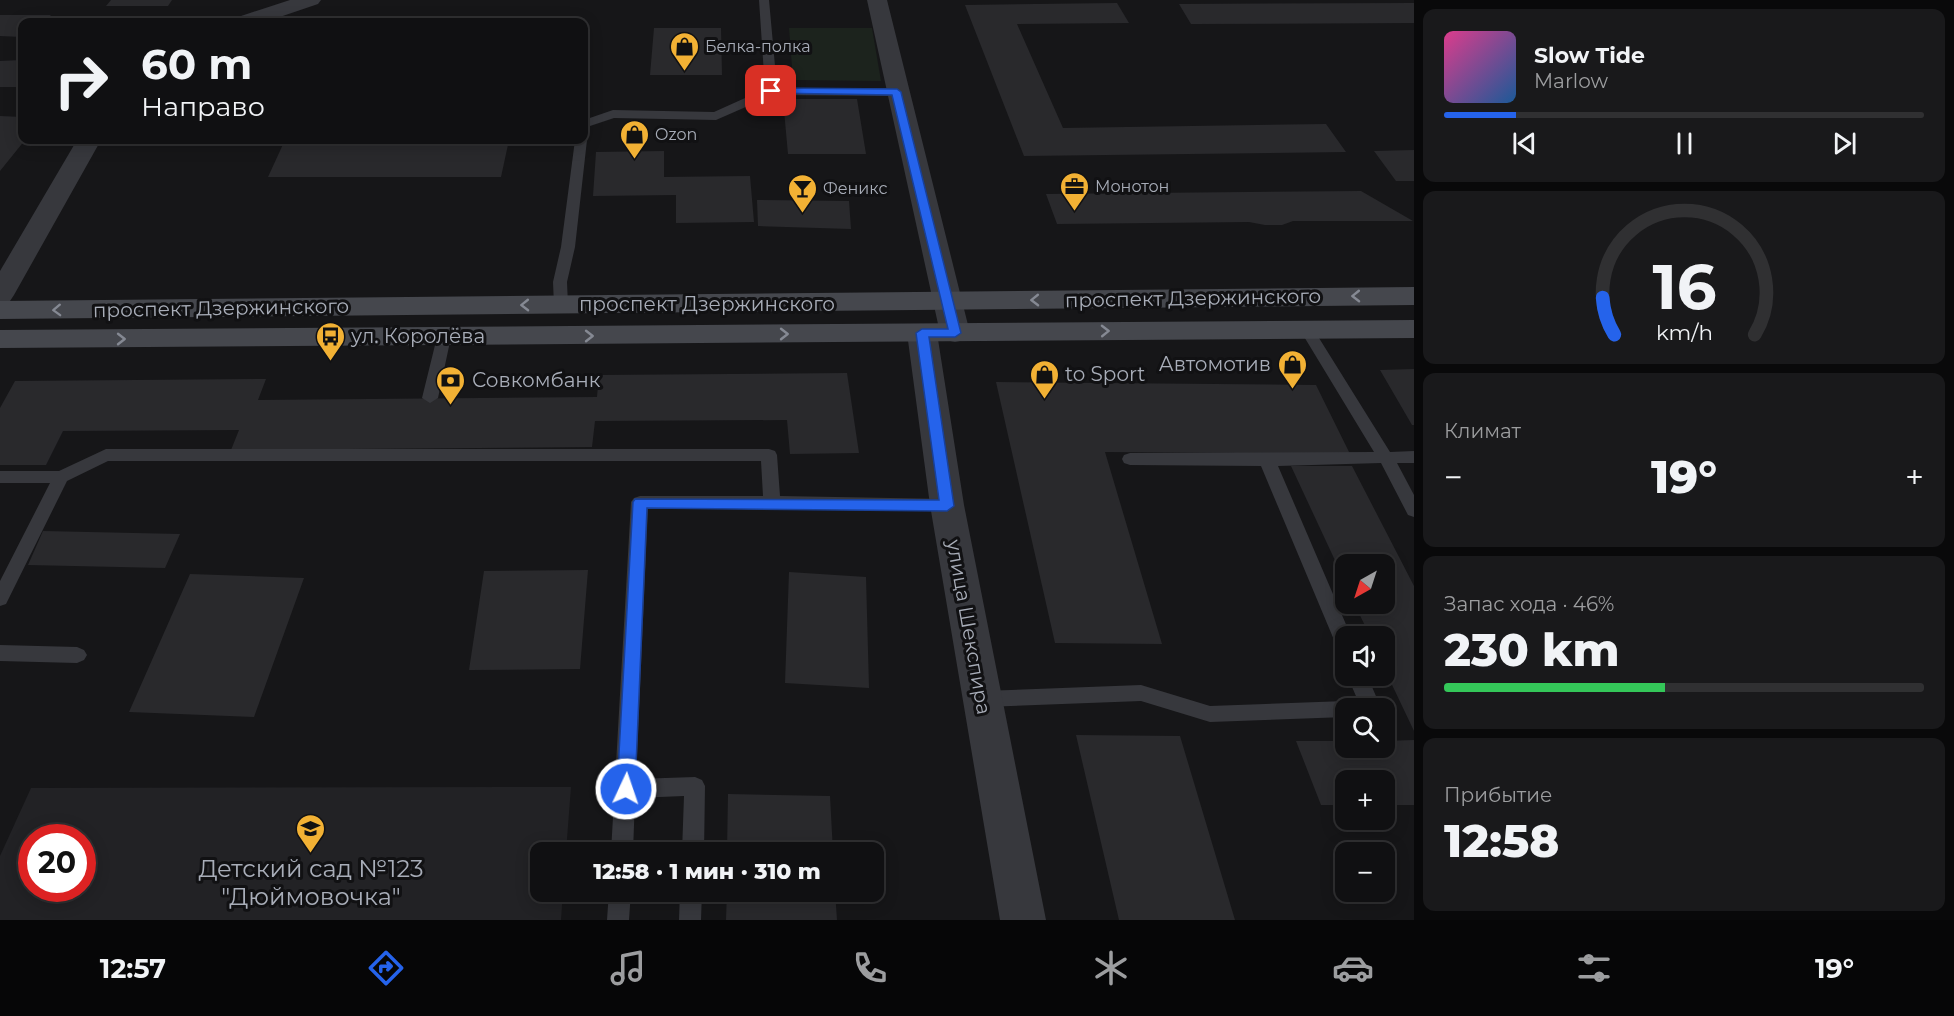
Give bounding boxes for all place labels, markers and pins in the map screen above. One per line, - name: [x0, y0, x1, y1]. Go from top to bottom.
- shop icon: Белка-полка: [668, 30, 700, 72]
- place label: Белка-полка: [705, 37, 811, 56]
- pin: [745, 65, 796, 116]
- shop icon: Ozon: [618, 118, 650, 160]
- place label: Ozon: [655, 125, 697, 144]
- office icon: Монотон: [1058, 170, 1090, 212]
- bar icon: Феникс: [786, 172, 818, 214]
- place label: Монотон: [1095, 177, 1169, 196]
- place label: Феникс: [823, 179, 887, 198]
- bus stop icon: ул. Королёва: [314, 320, 346, 362]
- place label: ул. Королёва: [350, 324, 485, 348]
- shop icon: Автомотив: [1276, 348, 1308, 390]
- place label: Автомотив: [1159, 352, 1271, 376]
- shop icon: to Sport: [1028, 358, 1060, 400]
- place label: to Sport: [1065, 362, 1145, 386]
- bank icon: Совкомбанк: [435, 364, 467, 406]
- place label: Совкомбанк: [472, 368, 601, 392]
- school or university icon: Детский сад №123 "Дюймовочка": [295, 812, 327, 854]
- place label: Детский сад №123 "Дюймовочка": [198, 854, 424, 911]

